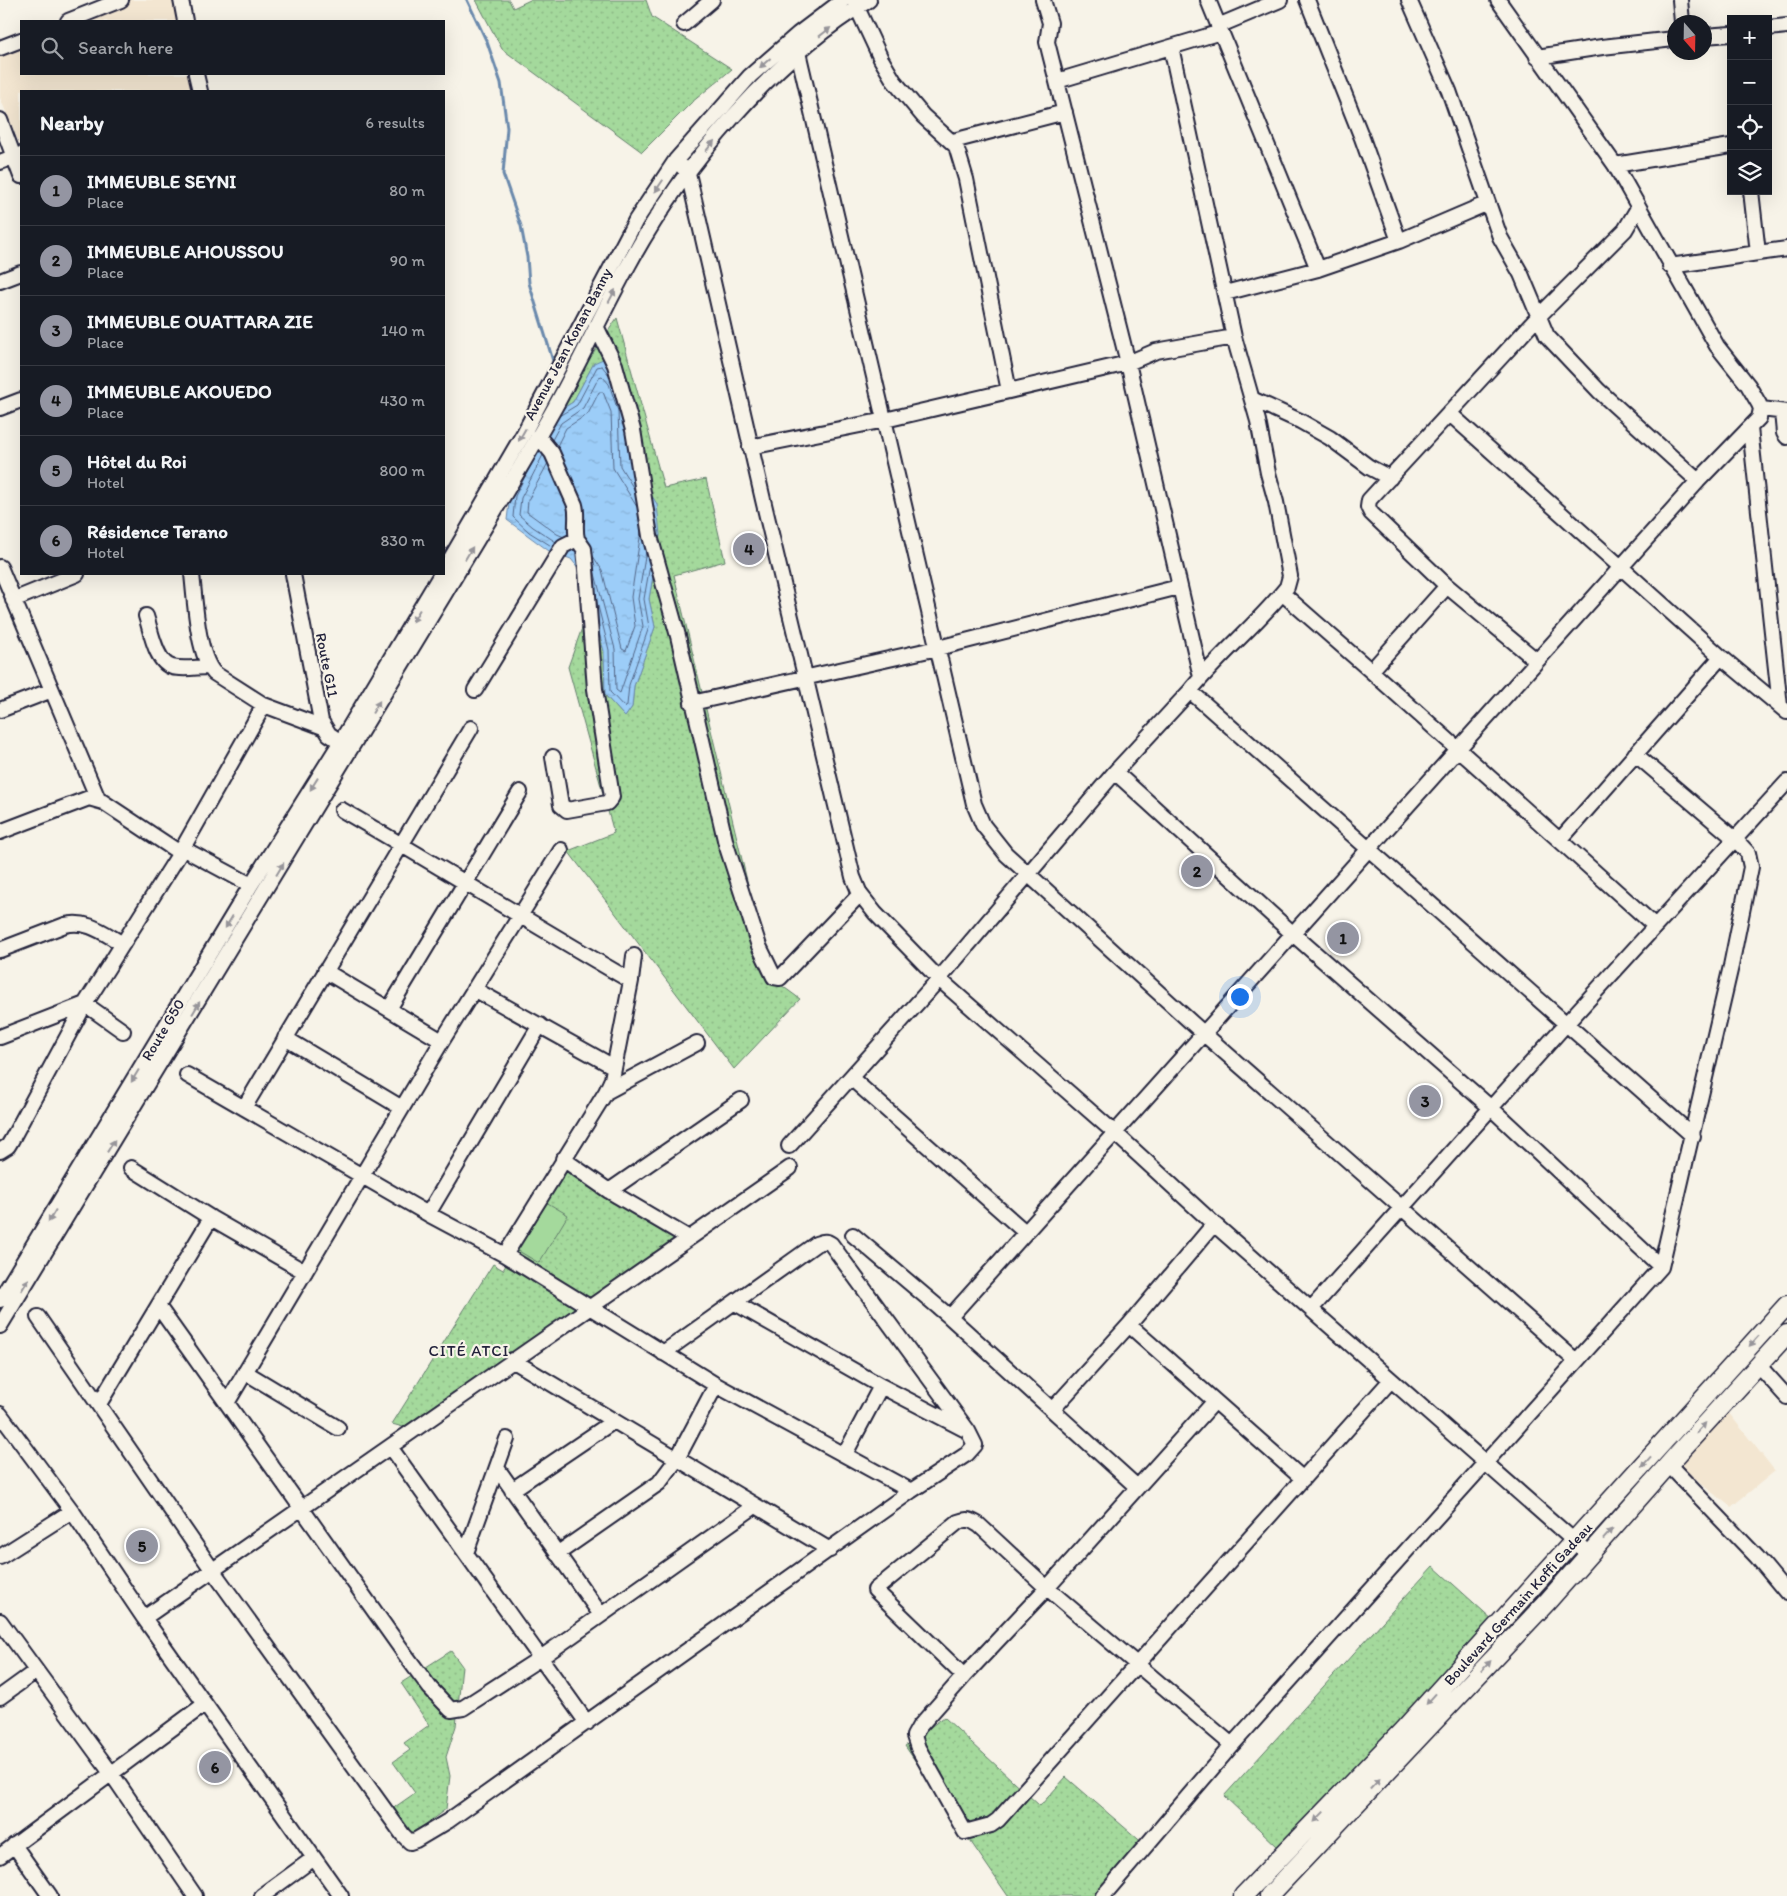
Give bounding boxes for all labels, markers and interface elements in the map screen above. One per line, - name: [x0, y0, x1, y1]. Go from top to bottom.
- north arrow: [1667, 15, 1712, 60]
- map controls: [1727, 15, 1772, 195]
- button: +: [1727, 15, 1772, 60]
- search box: [20, 20, 445, 75]
- one-way arrow: [818, 26, 831, 37]
- icon: search: [38, 34, 66, 62]
- text: Search here: [78, 36, 173, 59]
- one-way arrow: [758, 58, 771, 69]
- button: −: [1727, 60, 1772, 105]
- button: locate: [1727, 105, 1772, 150]
- text: Nearby: [40, 110, 104, 135]
- text: 6 results: [365, 113, 425, 132]
- one-way arrow: [705, 139, 715, 152]
- button: layers: [1727, 150, 1772, 195]
- text: IMMEUBLE SEYNI: [87, 170, 236, 193]
- one-way arrow: [654, 179, 664, 193]
- text: 1: [52, 181, 60, 200]
- text: 80 m: [389, 181, 425, 200]
- text: Place: [87, 193, 124, 212]
- text: IMMEUBLE AHOUSSOU: [87, 240, 284, 263]
- text: 2: [52, 251, 60, 270]
- text: 90 m: [390, 251, 425, 270]
- text: Place: [87, 263, 124, 282]
- street label: Avenue Jean Konan Banny: [520, 265, 616, 423]
- one-way arrow: [608, 289, 616, 303]
- text: IMMEUBLE OUATTARA ZIE: [87, 310, 313, 333]
- text: 3: [52, 321, 60, 340]
- text: 140 m: [381, 321, 425, 340]
- text: Place: [87, 333, 124, 352]
- text: IMMEUBLE AKOUEDO: [87, 380, 272, 403]
- text: 4: [51, 391, 61, 410]
- text: 430 m: [380, 391, 425, 410]
- text: Place: [87, 403, 124, 422]
- one-way arrow: [518, 427, 526, 442]
- text: Hôtel du Roi: [87, 450, 187, 473]
- text: 5: [52, 461, 60, 480]
- text: 800 m: [379, 461, 425, 480]
- text: Hotel: [87, 473, 124, 492]
- text: Résidence Terano: [87, 520, 228, 543]
- pin: 4: [733, 530, 765, 568]
- text: 6: [52, 531, 60, 550]
- text: 830 m: [381, 531, 425, 550]
- text: Hotel: [87, 543, 124, 562]
- one-way arrow: [464, 546, 473, 559]
- one-way arrow: [412, 609, 421, 622]
- street label: Route G11: [312, 631, 342, 699]
- one-way arrow: [372, 701, 381, 714]
- one-way arrow: [310, 778, 319, 791]
- pin: 2: [1181, 852, 1213, 890]
- one-way arrow: [275, 862, 284, 875]
- one-way arrow: [224, 916, 233, 929]
- pin: 1: [1327, 919, 1359, 957]
- your location: [1227, 984, 1253, 1010]
- street label: Route G50: [138, 996, 188, 1064]
- one-way arrow: [191, 1001, 200, 1014]
- one-way arrow: [131, 1070, 140, 1083]
- pin: 3: [1409, 1082, 1441, 1120]
- one-way arrow: [106, 1140, 115, 1153]
- one-way arrow: [47, 1209, 56, 1222]
- one-way arrow: [21, 1278, 30, 1291]
- one-way arrow: [1749, 1335, 1760, 1348]
- district label: CITÉ ATCI: [428, 1341, 510, 1360]
- one-way arrow: [1695, 1422, 1707, 1434]
- one-way arrow: [1640, 1456, 1652, 1468]
- street label: Boulevard Germain Koffi Gadeau: [1440, 1518, 1596, 1689]
- pin: 5: [126, 1527, 158, 1565]
- one-way arrow: [1602, 1528, 1614, 1540]
- one-way arrow: [1480, 1661, 1492, 1673]
- one-way arrow: [1425, 1693, 1437, 1705]
- pin: 6: [199, 1748, 231, 1786]
- one-way arrow: [1369, 1779, 1381, 1791]
- one-way arrow: [1313, 1811, 1325, 1823]

